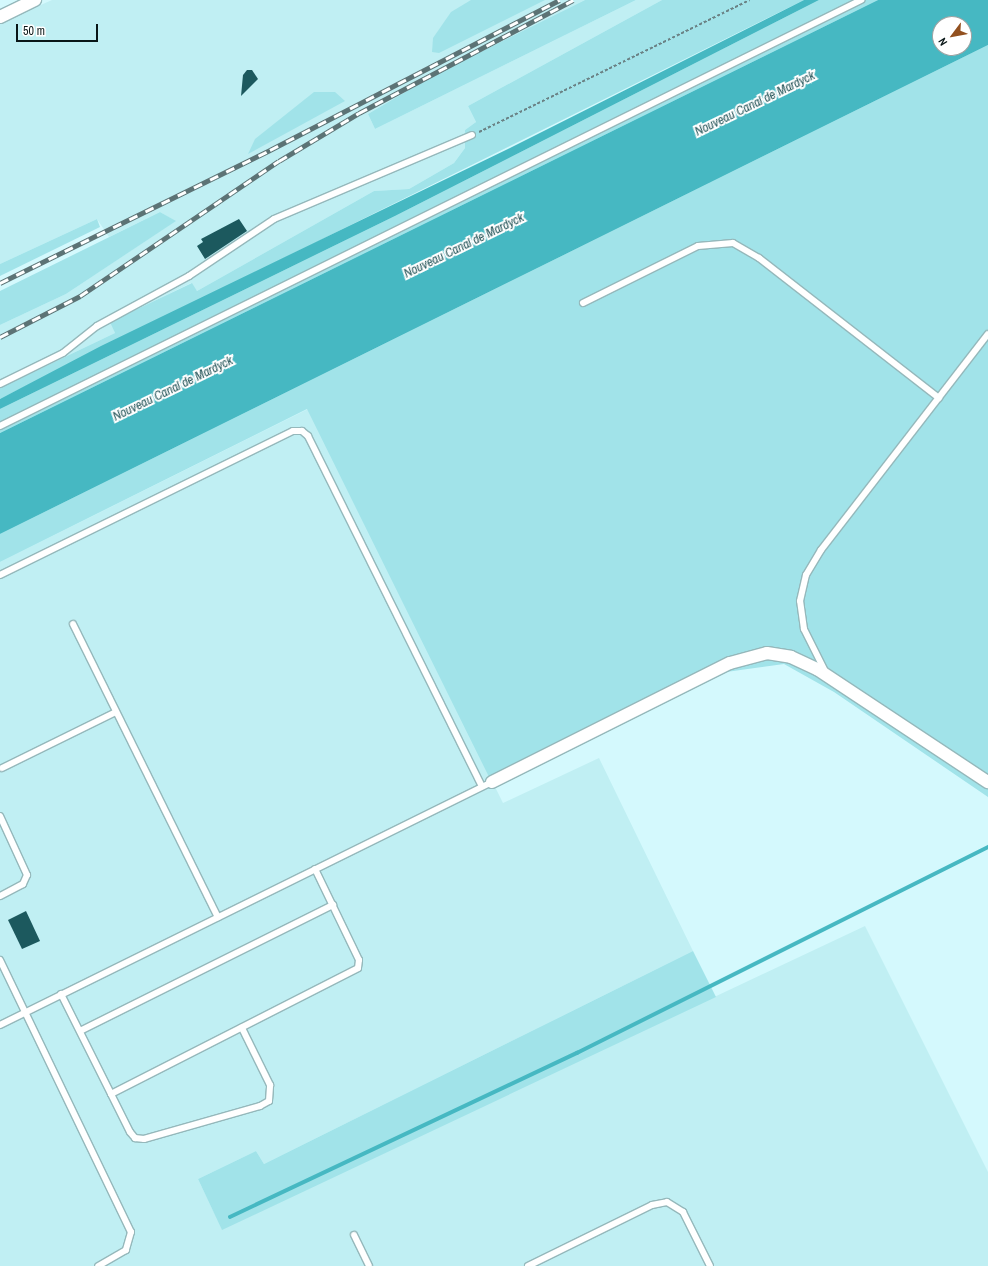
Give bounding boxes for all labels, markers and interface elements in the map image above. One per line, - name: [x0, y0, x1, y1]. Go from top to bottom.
- scale bar: [18, 16, 100, 42]
- north arrow: [932, 16, 972, 56]
- text: 50 m: [23, 23, 45, 39]
- text: N: [935, 35, 950, 48]
- water label: Nouveau Canal de Mardyck: [692, 68, 818, 140]
- water label: Nouveau Canal de Mardyck: [401, 210, 527, 282]
- water label: Nouveau Canal de Mardyck: [110, 353, 236, 425]

